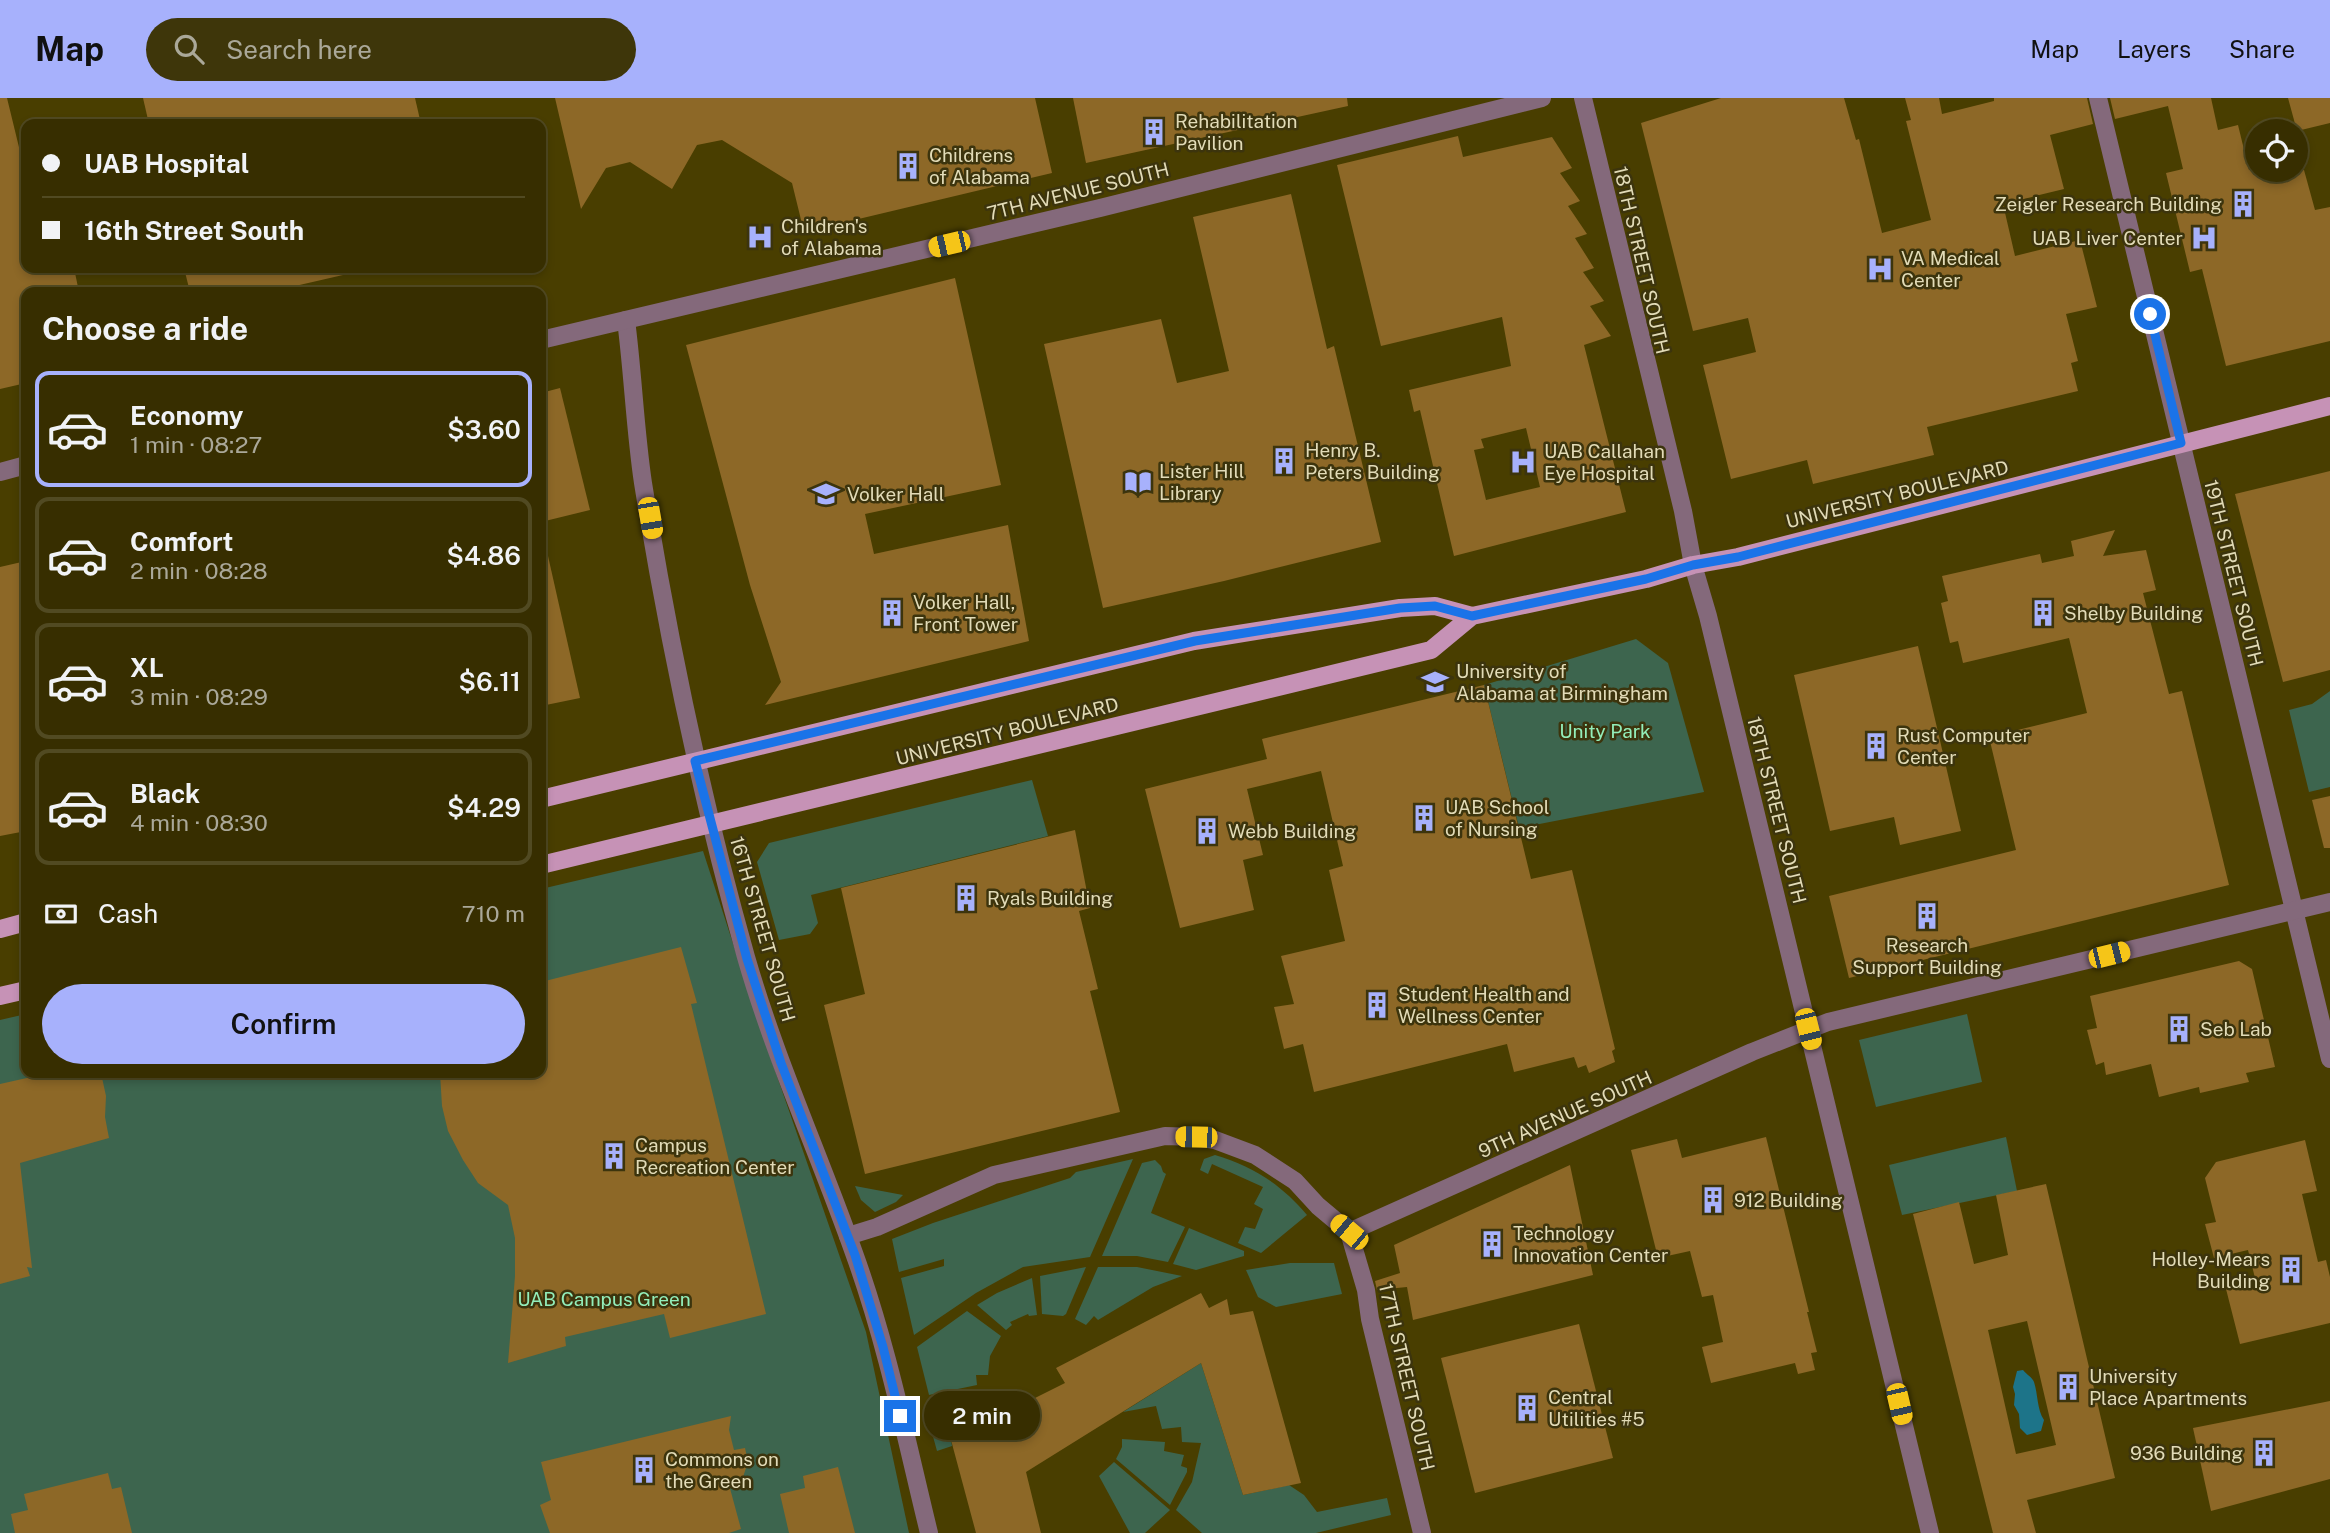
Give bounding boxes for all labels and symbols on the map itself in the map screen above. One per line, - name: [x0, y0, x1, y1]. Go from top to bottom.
- place label: Rehabilitation Pavilion: [1175, 110, 1297, 154]
- building icon: Rehabilitation Pavilion: [1139, 117, 1169, 147]
- place label: Childrens of Alabama: [929, 144, 1030, 188]
- building icon: Childrens of Alabama: [893, 151, 923, 181]
- street label: 7TH AVENUE SOUTH: [985, 158, 1171, 224]
- street label: 18TH STREET SOUTH: [1610, 164, 1674, 356]
- building icon: Zeigler Research Building: [2228, 189, 2258, 219]
- place label: Zeigler Research Building: [1995, 193, 2222, 215]
- place label: Children's of Alabama: [781, 215, 882, 259]
- hospital icon: Children's of Alabama: [745, 222, 775, 252]
- hospital icon: UAB Liver Center: [2189, 223, 2219, 253]
- place label: UAB Liver Center: [2032, 227, 2183, 249]
- car: [927, 229, 972, 259]
- place label: VA Medical Center: [1901, 247, 2000, 291]
- hospital icon: VA Medical Center: [1865, 254, 1895, 284]
- route start: [2134, 298, 2166, 330]
- place label: Henry B. Peters Building: [1305, 439, 1440, 483]
- place label: UAB Callahan Eye Hospital: [1544, 440, 1665, 484]
- building icon: Henry B. Peters Building: [1269, 446, 1299, 476]
- hospital icon: UAB Callahan Eye Hospital: [1508, 447, 1538, 477]
- street label: UNIVERSITY BOULEVARD: [1783, 456, 2011, 532]
- place label: Lister Hill Library: [1159, 460, 1245, 504]
- library icon: Lister Hill Library: [1123, 467, 1153, 497]
- street label: 19TH STREET SOUTH: [2200, 477, 2268, 669]
- school or university icon: Volker Hall: [811, 479, 841, 509]
- place label: Volker Hall: [847, 483, 945, 505]
- car: [637, 495, 664, 541]
- place label: Volker Hall, Front Tower: [913, 591, 1018, 635]
- building icon: Volker Hall, Front Tower: [877, 598, 907, 628]
- building icon: Shelby Building: [2028, 598, 2058, 628]
- place label: Shelby Building: [2064, 602, 2203, 624]
- place label: University of Alabama at Birmingham: [1456, 660, 1668, 704]
- school or university icon: University of Alabama at Birmingham: [1420, 667, 1450, 697]
- street label: UNIVERSITY BOULEVARD: [893, 693, 1121, 769]
- street label: 18TH STREET SOUTH: [1743, 714, 1811, 906]
- park label: Unity Park: [1559, 720, 1651, 742]
- place label: Rust Computer Center: [1897, 724, 2030, 768]
- building icon: Rust Computer Center: [1861, 731, 1891, 761]
- place label: UAB School of Nursing: [1445, 796, 1550, 840]
- building icon: UAB School of Nursing: [1409, 803, 1439, 833]
- building icon: Webb Building: [1192, 816, 1222, 846]
- place label: Webb Building: [1228, 820, 1356, 842]
- street label: 16TH STREET SOUTH: [726, 834, 800, 1024]
- building icon: Ryals Building: [951, 883, 981, 913]
- place label: Ryals Building: [987, 887, 1113, 909]
- building icon: Research Support Building: [1912, 901, 1942, 931]
- place label: Research Support Building: [1852, 934, 2002, 978]
- car: [2087, 940, 2132, 970]
- place label: Student Health and Wellness Center: [1398, 983, 1570, 1027]
- building icon: Student Health and Wellness Center: [1362, 990, 1392, 1020]
- car: [1793, 1006, 1824, 1052]
- building icon: Seb Lab: [2164, 1014, 2194, 1044]
- place label: Seb Lab: [2200, 1018, 2272, 1040]
- street label: 9TH AVENUE SOUTH: [1475, 1066, 1655, 1162]
- car: [1175, 1126, 1218, 1148]
- place label: Campus Recreation Center: [635, 1134, 795, 1178]
- building icon: Campus Recreation Center: [599, 1141, 629, 1171]
- building icon: 912 Building: [1698, 1185, 1728, 1215]
- place label: 912 Building: [1734, 1189, 1843, 1211]
- car: [1327, 1210, 1372, 1254]
- place label: Technology Innovation Center: [1513, 1222, 1668, 1266]
- building icon: Technology Innovation Center: [1477, 1229, 1507, 1259]
- place label: Holley-Mears Building: [2151, 1248, 2270, 1292]
- building icon: Holley-Mears Building: [2276, 1255, 2306, 1285]
- street label: 17TH STREET SOUTH: [1375, 1281, 1439, 1473]
- park label: UAB Campus Green: [517, 1288, 691, 1310]
- place label: University Place Apartments: [2089, 1365, 2247, 1409]
- building icon: University Place Apartments: [2053, 1372, 2083, 1402]
- car: [1885, 1381, 1914, 1427]
- place label: Central Utilities #5: [1548, 1386, 1645, 1430]
- callout: 2 min: [925, 1392, 1040, 1440]
- building icon: Central Utilities #5: [1512, 1393, 1542, 1423]
- route end: [884, 1400, 916, 1432]
- building icon: 936 Building: [2249, 1438, 2279, 1468]
- place label: 936 Building: [2130, 1442, 2243, 1464]
- place label: Commons on the Green: [665, 1448, 779, 1492]
- building icon: Commons on the Green: [629, 1455, 659, 1485]

